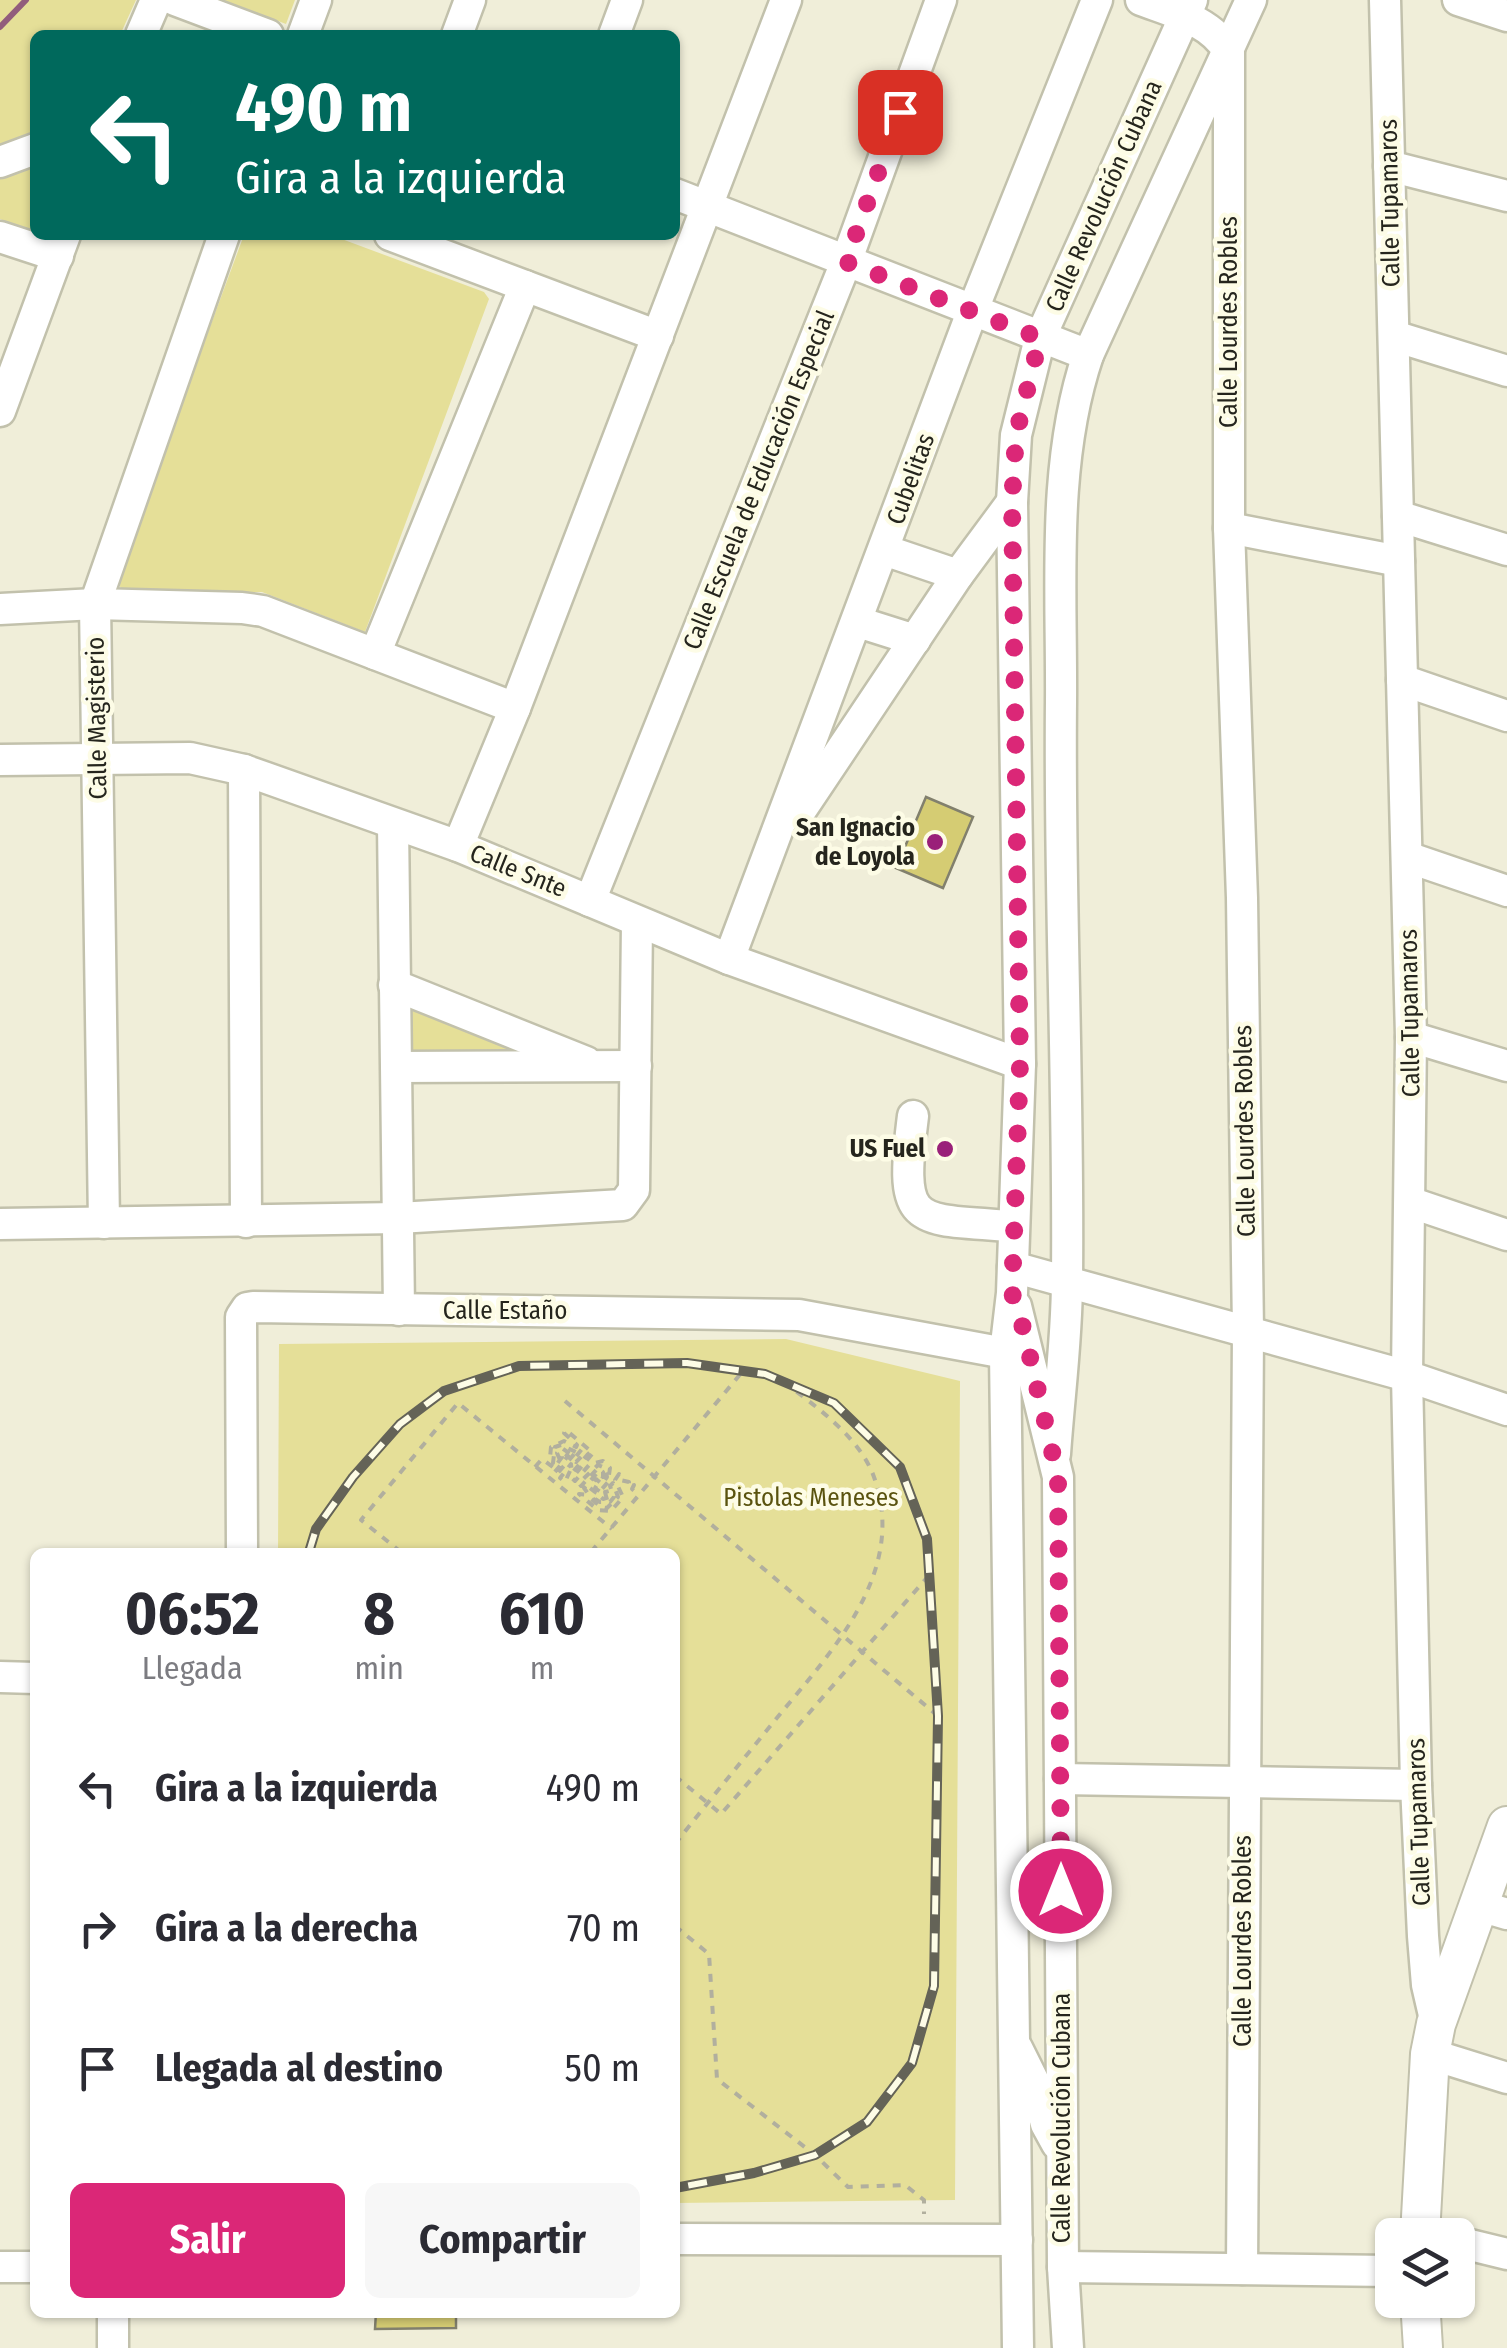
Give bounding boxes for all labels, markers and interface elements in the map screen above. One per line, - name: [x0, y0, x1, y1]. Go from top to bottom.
- text: 490 m: [235, 66, 412, 150]
- icon: left: [70, 70, 200, 200]
- pin: [858, 70, 943, 155]
- street label: Calle Revolución Cubana: [1039, 76, 1169, 316]
- icon: arrive: [873, 85, 928, 140]
- street label: Calle Tupamaros: [1374, 119, 1406, 287]
- text: Gira a la izquierda: [235, 151, 567, 205]
- street label: Calle Lourdes Robles: [1214, 216, 1244, 428]
- street label: Calle Escuela de Educación Especial: [677, 306, 841, 654]
- street label: Cubelitas: [881, 429, 941, 529]
- street label: Calle Magisterio: [81, 636, 113, 800]
- place label: San Ignacio de Loyola: [796, 813, 915, 872]
- marker: San Ignacio de Loyola: [924, 831, 946, 853]
- street label: Calle Snte: [465, 838, 571, 904]
- street label: Calle Tupamaros: [1394, 929, 1426, 1097]
- street label: Calle Lourdes Robles: [1228, 1025, 1262, 1237]
- place label: US Fuel: [850, 1134, 925, 1164]
- marker: US Fuel: [934, 1138, 956, 1160]
- street label: Calle Estaño: [443, 1296, 567, 1326]
- park label: Pistolas Meneses: [723, 1483, 899, 1513]
- text: 06:52: [125, 1578, 260, 1650]
- text: 8: [363, 1578, 395, 1650]
- text: 610: [499, 1578, 585, 1650]
- text: Llegada: [142, 1649, 243, 1687]
- text: min: [354, 1649, 404, 1687]
- text: m: [530, 1649, 554, 1687]
- street label: Calle Tupamaros: [1401, 1737, 1437, 1907]
- icon: left: [70, 1761, 125, 1816]
- text: Gira a la izquierda: [155, 1765, 438, 1811]
- text: 490 m: [546, 1765, 640, 1811]
- street label: Calle Lourdes Robles: [1228, 1835, 1258, 2047]
- position arrow: [1009, 1839, 1113, 1943]
- icon: right: [70, 1901, 125, 1956]
- text: Gira a la derecha: [155, 1905, 418, 1951]
- text: 70 m: [567, 1905, 640, 1951]
- street label: Calle Revolución Cubana: [1047, 1993, 1077, 2243]
- icon: arrive: [70, 2041, 125, 2096]
- text: Llegada al destino: [155, 2045, 443, 2091]
- text: 50 m: [565, 2045, 640, 2091]
- button: Salir: [70, 2183, 345, 2298]
- button: Compartir: [365, 2183, 640, 2298]
- map controls: [1375, 2218, 1475, 2318]
- button: layers: [1375, 2218, 1475, 2318]

